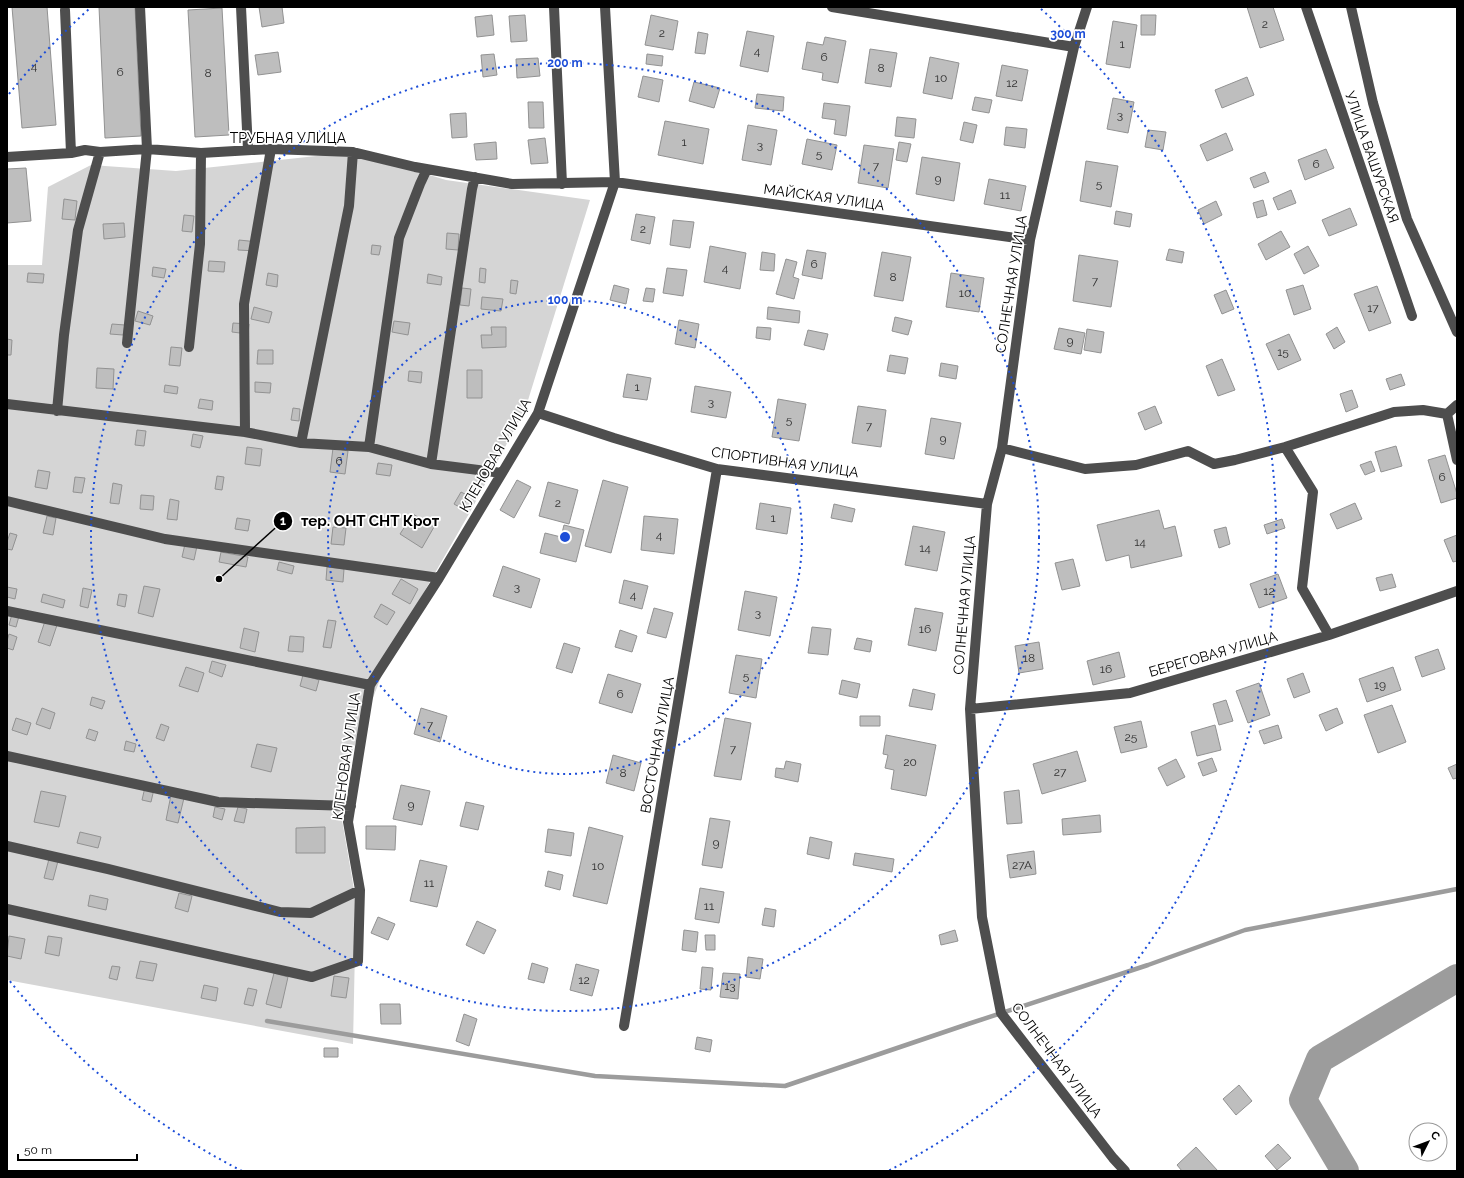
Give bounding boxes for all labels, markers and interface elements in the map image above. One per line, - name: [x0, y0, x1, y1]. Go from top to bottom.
- house number: 2: [1262, 17, 1268, 31]
- house number: 2: [659, 26, 665, 40]
- text: 300 m: [1050, 27, 1086, 41]
- house number: 1: [1119, 37, 1125, 51]
- house number: 4: [754, 44, 761, 58]
- house number: 6: [820, 50, 828, 64]
- text: 200 m: [547, 56, 583, 70]
- house number: 4: [31, 59, 38, 73]
- house number: 8: [877, 61, 885, 75]
- house number: 6: [116, 65, 124, 79]
- house number: 8: [204, 66, 212, 80]
- house number: 10: [935, 71, 947, 85]
- house number: 12: [1006, 76, 1018, 90]
- street label: УЛИЦА ВАШУРСКАЯ: [1342, 89, 1402, 225]
- house number: 3: [1117, 108, 1123, 122]
- street label: ТРУБНАЯ УЛИЦА: [230, 130, 347, 146]
- house number: 1: [681, 135, 687, 149]
- house number: 3: [757, 138, 763, 152]
- house number: 5: [816, 147, 823, 161]
- house number: 6: [1312, 157, 1320, 171]
- house number: 7: [873, 159, 880, 173]
- house number: 9: [934, 172, 942, 186]
- house number: 5: [1096, 177, 1103, 191]
- street label: МАЙСКАЯ УЛИЦА: [762, 180, 886, 213]
- house number: 11: [1000, 188, 1010, 202]
- street label: СОЛНЕЧНАЯ УЛИЦА: [992, 213, 1030, 354]
- house number: 2: [640, 222, 646, 236]
- house number: 6: [810, 257, 818, 271]
- house number: 4: [722, 261, 729, 275]
- house number: 8: [889, 270, 897, 284]
- house number: 7: [1092, 274, 1099, 288]
- house number: 10: [959, 286, 971, 300]
- text: 100 m: [548, 293, 582, 307]
- house number: 17: [1367, 301, 1379, 315]
- house number: 9: [1066, 334, 1074, 348]
- house number: 15: [1277, 345, 1289, 359]
- house number: 1: [634, 380, 640, 394]
- street label: КЛЕНОВАЯ УЛИЦА: [456, 395, 534, 515]
- house number: 3: [708, 395, 714, 409]
- house number: 5: [786, 413, 793, 427]
- house number: 7: [866, 419, 873, 433]
- house number: 9: [939, 432, 947, 446]
- street label: СПОРТИВНАЯ УЛИЦА: [710, 444, 860, 480]
- house number: 6: [335, 454, 343, 468]
- house number: 6: [1438, 470, 1446, 484]
- house number: 2: [555, 496, 561, 510]
- callout: тер. ОНТ СНТ Крот: [273, 508, 448, 535]
- house number: 1: [770, 511, 776, 525]
- text: тер. ОНТ СНТ Крот: [301, 512, 440, 530]
- text: 1: [280, 514, 286, 528]
- house number: 4: [656, 528, 663, 542]
- centre of rings: [558, 530, 572, 544]
- street label: СОЛНЕЧНАЯ УЛИЦА: [950, 534, 978, 675]
- house number: 14: [1134, 535, 1146, 549]
- house number: 14: [919, 541, 931, 555]
- house number: 3: [514, 580, 520, 594]
- house number: 12: [1263, 584, 1275, 598]
- house number: 4: [630, 588, 637, 602]
- house number: 3: [755, 606, 761, 620]
- house number: 16: [919, 622, 931, 636]
- street label: БЕРЕГОВАЯ УЛИЦА: [1147, 628, 1280, 680]
- house number: 18: [1023, 651, 1035, 665]
- house number: 16: [1100, 662, 1112, 676]
- house number: 5: [743, 669, 750, 683]
- street label: ВОСТОЧНАЯ УЛИЦА: [637, 675, 677, 815]
- house number: 19: [1374, 678, 1386, 692]
- house number: 6: [616, 687, 624, 701]
- street label: КЛЕНОВАЯ УЛИЦА: [329, 691, 363, 821]
- house number: 7: [427, 718, 434, 732]
- house number: 25: [1125, 730, 1138, 744]
- house number: 7: [730, 742, 737, 756]
- house number: 20: [903, 755, 917, 769]
- house number: 27: [1054, 765, 1067, 779]
- house number: 8: [619, 766, 627, 780]
- house number: 9: [407, 798, 415, 812]
- house number: 9: [712, 836, 720, 850]
- house number: 27А: [1012, 858, 1032, 872]
- house number: 10: [592, 859, 604, 873]
- house number: 11: [424, 876, 434, 890]
- house number: 11: [704, 899, 714, 913]
- house number: 12: [578, 973, 590, 987]
- house number: 13: [724, 979, 736, 993]
- street label: СОЛНЕЧНАЯ УЛИЦА: [1009, 999, 1106, 1121]
- north arrow: [1408, 1122, 1448, 1162]
- text: С: [1428, 1128, 1443, 1143]
- scale bar: [18, 1136, 137, 1162]
- text: 50 m: [24, 1143, 52, 1157]

